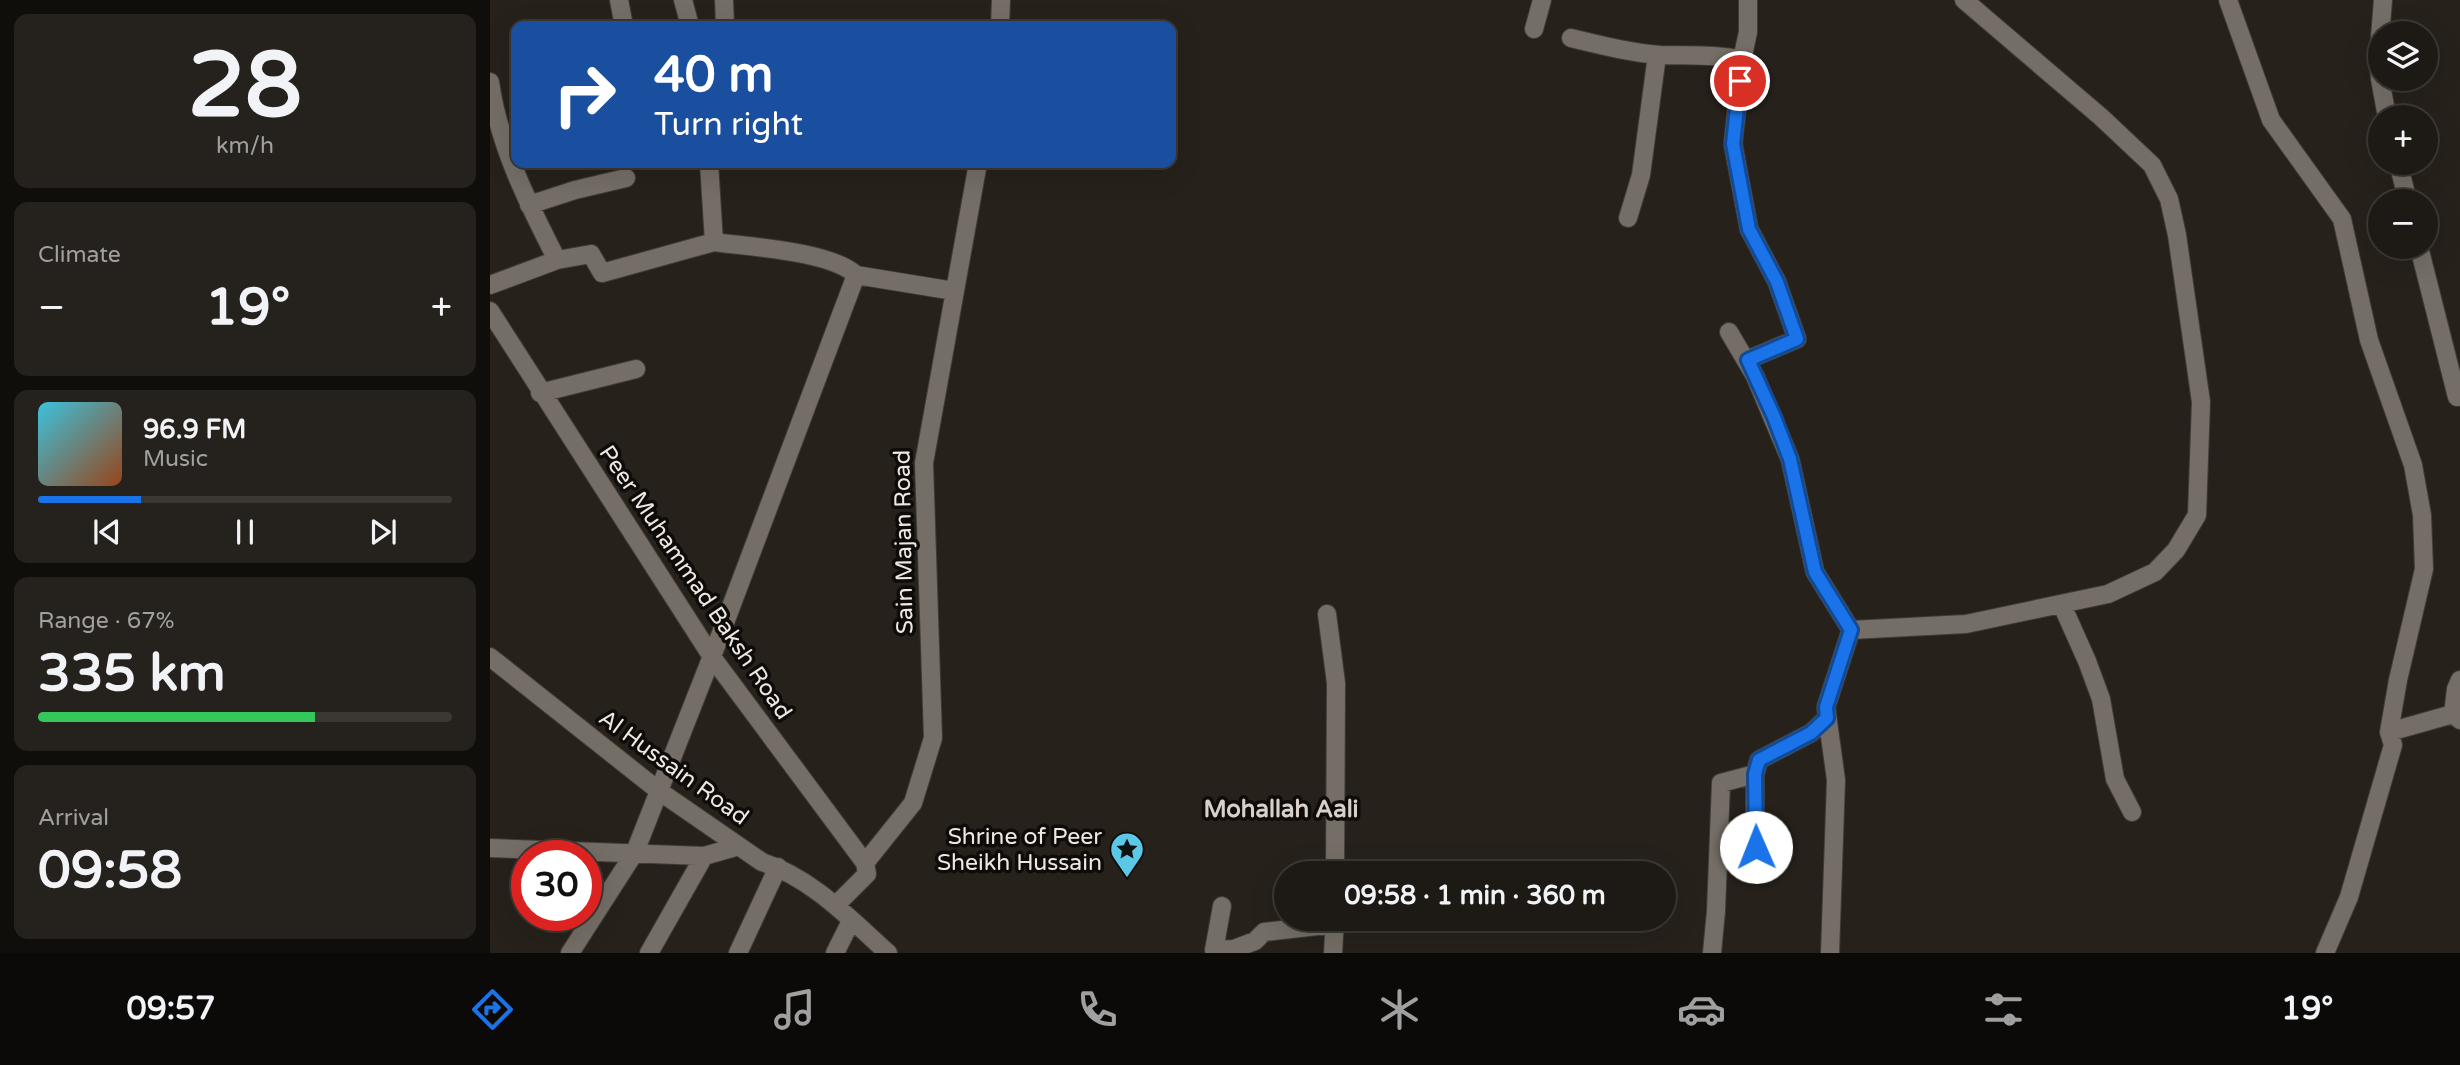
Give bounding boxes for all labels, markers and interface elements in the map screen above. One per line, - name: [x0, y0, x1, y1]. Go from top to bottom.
- map controls: [2368, 21, 2438, 259]
- button: layers: [2368, 21, 2438, 91]
- text: 28: [188, 31, 302, 141]
- text: 40 m: [654, 46, 773, 105]
- icon: right: [539, 49, 630, 140]
- pin: [1710, 51, 1770, 111]
- icon: arrive: [1721, 62, 1759, 100]
- button: +: [2368, 105, 2438, 175]
- text: Turn right: [654, 106, 803, 144]
- text: km/h: [216, 132, 274, 160]
- button: −: [2368, 189, 2438, 259]
- text: Climate: [38, 241, 121, 269]
- text: 19°: [205, 276, 290, 339]
- text: −: [38, 285, 65, 331]
- text: +: [431, 285, 452, 331]
- text: 96.9 FM: [143, 414, 246, 445]
- street label: Peer Muhammad Baksh Road: [593, 440, 798, 725]
- text: Music: [143, 445, 208, 473]
- street label: Sain Majan Road: [888, 449, 920, 634]
- icon: previous: [88, 513, 126, 551]
- icon: pause: [226, 513, 264, 551]
- icon: next: [364, 513, 402, 551]
- text: Range · 67%: [38, 607, 174, 635]
- text: 335 km: [38, 642, 226, 705]
- street label: Al Hussain Road: [593, 704, 754, 832]
- district label: Mohallah Aali: [1203, 795, 1359, 824]
- text: Arrival: [38, 804, 109, 832]
- position arrow: [1719, 810, 1793, 884]
- place label: Shrine of Peer Sheikh Hussain: [937, 823, 1102, 877]
- place icon: Shrine of Peer Sheikh Hussain: [1108, 830, 1146, 879]
- text: 09:58: [38, 839, 182, 902]
- speed limit sign: 30: [511, 840, 602, 931]
- text: 09:58 · 1 min · 360 m: [1344, 880, 1606, 911]
- icon: directions: [468, 985, 517, 1034]
- icon: music: [770, 985, 819, 1034]
- icon: phone: [1073, 985, 1122, 1034]
- icon: climate: [1375, 985, 1424, 1034]
- icon: car: [1677, 985, 1726, 1034]
- icon: filters: [1979, 985, 2028, 1034]
- text: 09:57: [127, 990, 215, 1028]
- text: 19°: [2281, 990, 2333, 1028]

